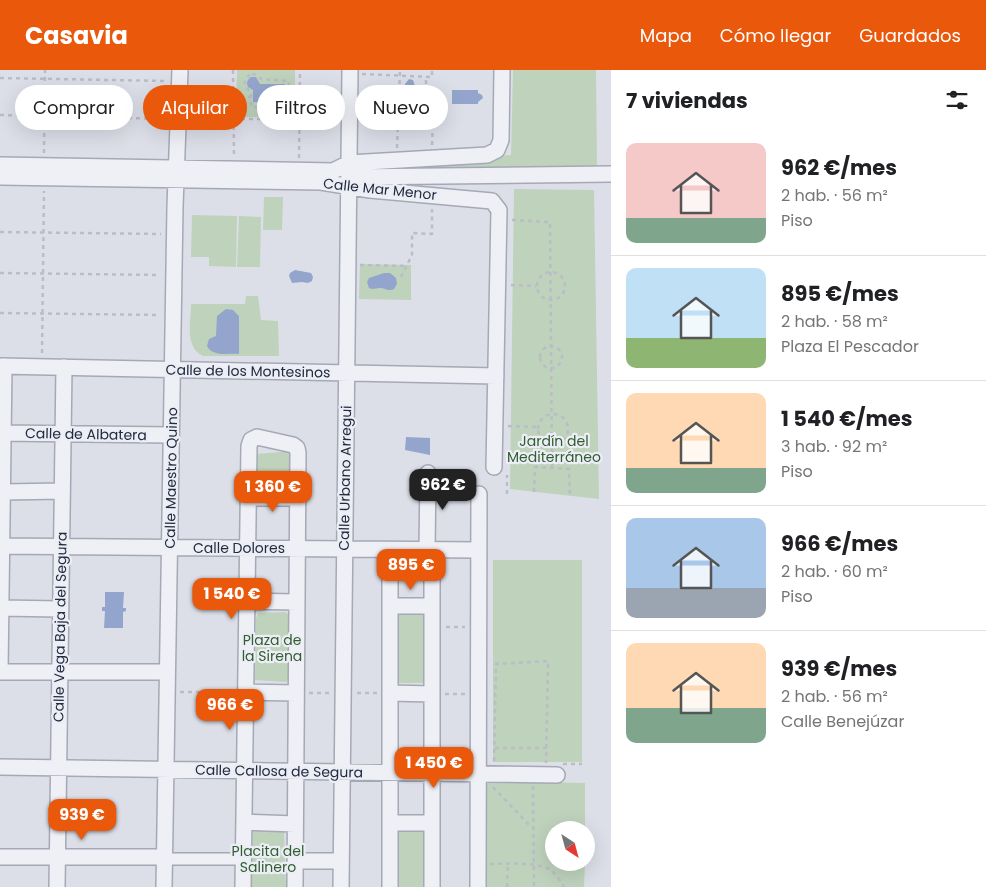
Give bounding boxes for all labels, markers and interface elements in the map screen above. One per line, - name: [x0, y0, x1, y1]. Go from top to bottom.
- text: Casavia: [25, 19, 128, 52]
- text: Mapa: [640, 23, 692, 48]
- text: Cómo llegar: [720, 23, 831, 48]
- text: Guardados: [859, 23, 961, 48]
- chip: Comprar: [15, 85, 133, 130]
- chip: Alquilar: [143, 85, 247, 130]
- chip: Filtros: [257, 85, 345, 130]
- chip: Nuevo: [355, 85, 448, 130]
- text: 7 viviendas: [626, 86, 748, 115]
- icon: filters: [943, 86, 971, 114]
- text: 962 €/mes: [781, 153, 897, 182]
- icon: home: [666, 163, 726, 223]
- street label: Calle Mar Menor: [322, 173, 438, 205]
- text: 2 hab. · 56 m²: [781, 184, 888, 207]
- text: Piso: [781, 209, 813, 232]
- text: 895 €/mes: [781, 279, 899, 308]
- icon: home: [666, 288, 726, 348]
- text: 2 hab. · 58 m²: [781, 310, 888, 333]
- text: Plaza El Pescador: [781, 335, 919, 358]
- street label: Calle de los Montesinos: [166, 360, 330, 382]
- text: 1 540 €/mes: [781, 404, 912, 433]
- street label: Calle Urbano Arregui: [334, 405, 356, 551]
- street label: Calle Maestro Quino: [160, 407, 182, 549]
- icon: home: [666, 413, 726, 473]
- street label: Calle de Albatera: [25, 423, 147, 445]
- park label: Jardín del Mediterráneo: [507, 431, 601, 467]
- text: 3 hab. · 92 m²: [781, 435, 887, 458]
- text: Piso: [781, 460, 813, 483]
- pin: 962 €: [408, 468, 478, 511]
- pin: 1 360 €: [227, 470, 319, 513]
- text: 962 €: [420, 473, 466, 496]
- text: 1 360 €: [245, 475, 301, 498]
- text: 966 €/mes: [781, 529, 898, 558]
- street label: Calle Vega Baja del Segura: [48, 532, 72, 722]
- street label: Calle Dolores: [193, 538, 285, 558]
- icon: home: [666, 538, 726, 598]
- pin: 895 €: [376, 548, 446, 591]
- text: 895 €: [388, 553, 434, 576]
- text: 2 hab. · 60 m²: [781, 560, 888, 583]
- pin: 1 540 €: [186, 578, 278, 620]
- text: 1 540 €: [203, 582, 261, 605]
- text: Piso: [781, 585, 813, 608]
- park label: Plaza de la Sirena: [242, 630, 302, 666]
- text: 939 €/mes: [781, 654, 897, 683]
- icon: home: [666, 663, 726, 723]
- text: 2 hab. · 56 m²: [781, 685, 888, 708]
- pin: 966 €: [195, 688, 265, 731]
- text: 966 €: [207, 693, 253, 716]
- text: Calle Benejúzar: [781, 710, 904, 733]
- pin: 1 450 €: [388, 746, 480, 789]
- text: 1 450 €: [405, 751, 463, 774]
- street label: Calle Callosa de Segura: [195, 760, 363, 782]
- pin: 939 €: [47, 798, 117, 841]
- text: 939 €: [59, 803, 105, 826]
- north arrow: [545, 821, 595, 871]
- map controls: [545, 821, 595, 871]
- park label: Placita del Salinero: [232, 841, 304, 877]

